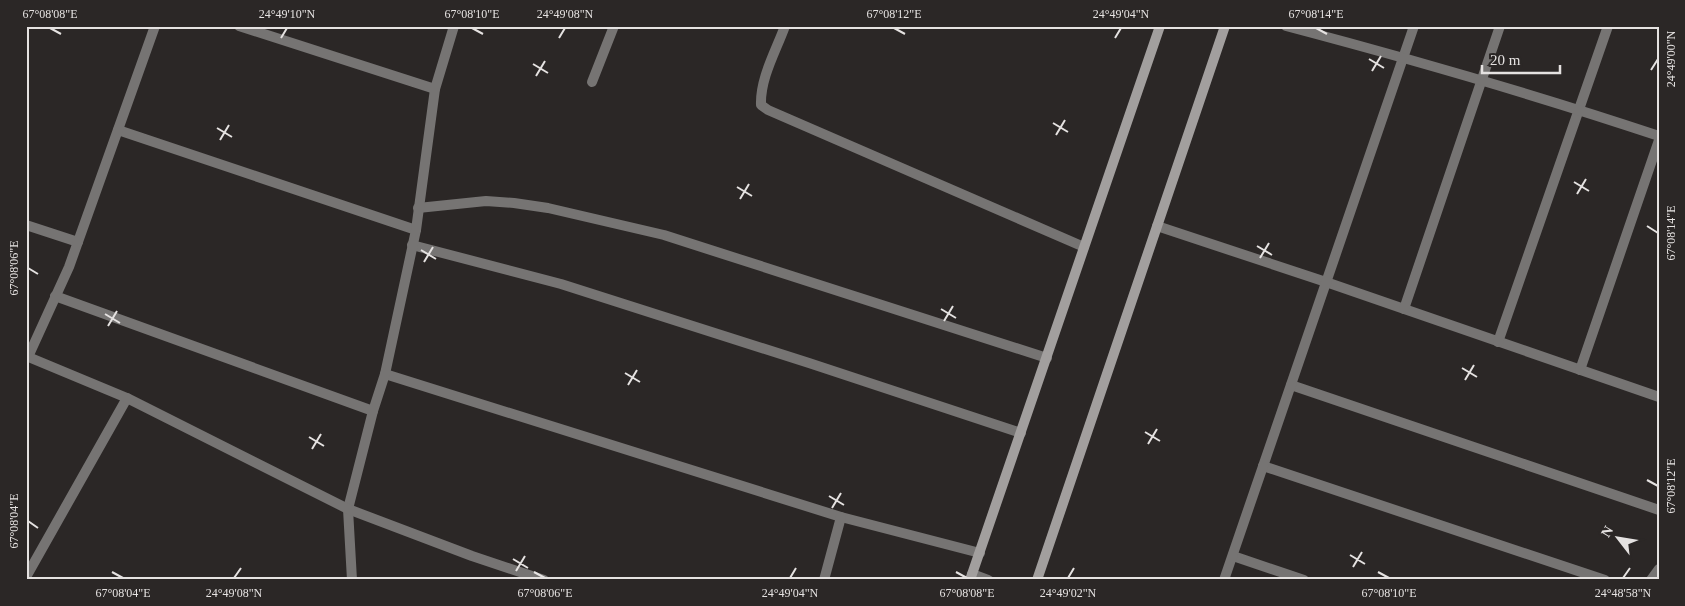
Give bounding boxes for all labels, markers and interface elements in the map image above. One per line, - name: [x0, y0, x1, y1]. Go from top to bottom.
- text: 67°08'08"E: [22, 7, 78, 21]
- text: 24°49'10"N: [259, 7, 316, 21]
- text: 67°08'10"E: [444, 7, 500, 21]
- text: 24°49'08"N: [537, 7, 594, 21]
- text: 67°08'12"E: [866, 7, 922, 21]
- text: 24°49'04"N: [1093, 7, 1150, 21]
- text: 67°08'14"E: [1288, 7, 1344, 21]
- text: 24°49'00"N: [1664, 30, 1678, 87]
- scale bar: [1482, 42, 1560, 74]
- text: 20 m: [1490, 52, 1521, 68]
- text: 67°08'14"E: [1664, 205, 1678, 261]
- text: 67°08'06"E: [7, 240, 21, 296]
- text: 67°08'12"E: [1664, 458, 1678, 514]
- text: 67°08'04"E: [7, 493, 21, 549]
- north arrow: [1592, 514, 1642, 564]
- text: N: [1598, 523, 1616, 540]
- text: 67°08'04"E: [95, 586, 151, 600]
- text: 24°49'08"N: [206, 586, 263, 600]
- text: 67°08'06"E: [517, 586, 573, 600]
- text: 24°49'04"N: [762, 586, 819, 600]
- text: 67°08'08"E: [939, 586, 995, 600]
- text: 24°49'02"N: [1040, 586, 1097, 600]
- text: 67°08'10"E: [1361, 586, 1417, 600]
- text: 24°48'58"N: [1595, 586, 1652, 600]

